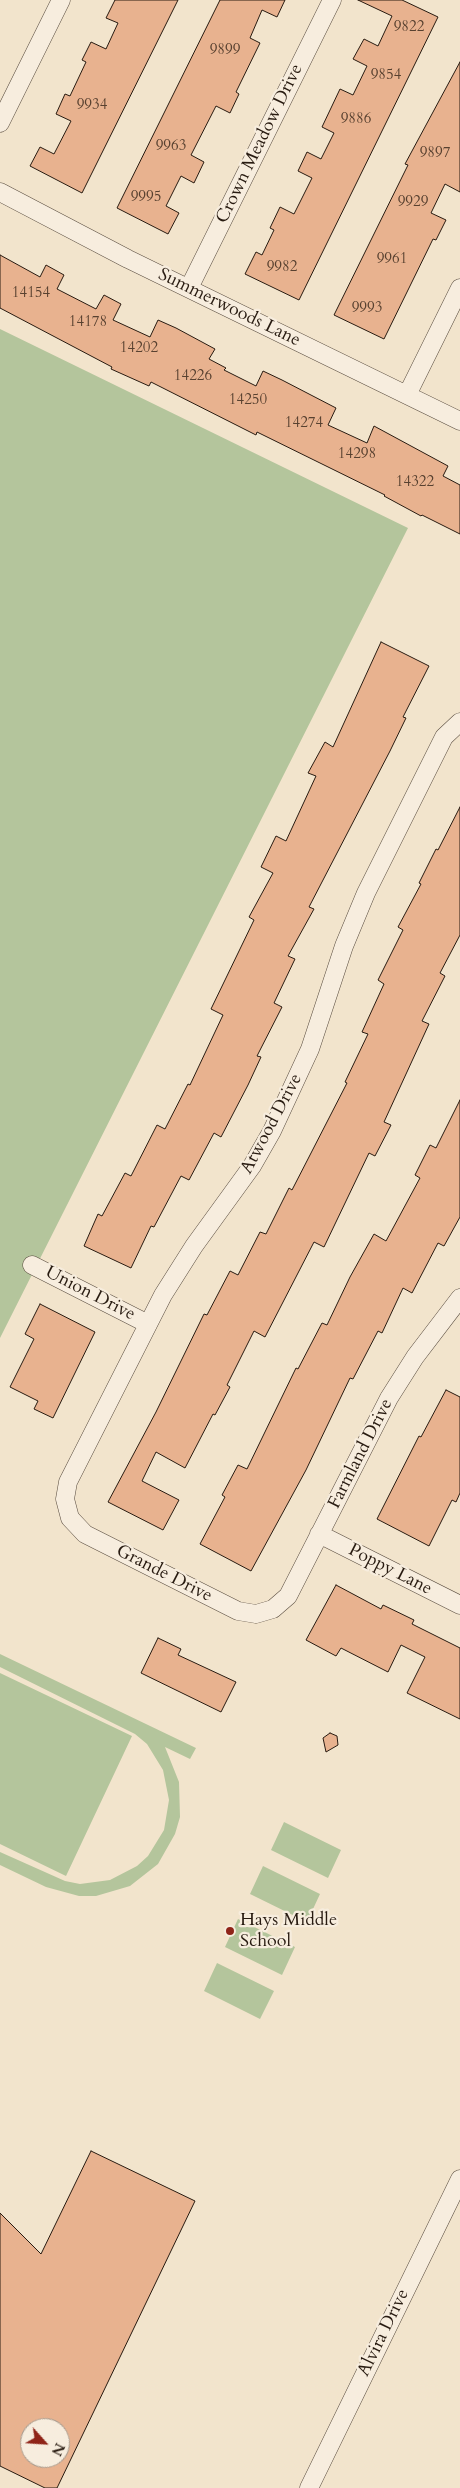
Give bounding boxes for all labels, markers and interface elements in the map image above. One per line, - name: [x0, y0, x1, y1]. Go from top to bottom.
- house number: 9822: [394, 19, 424, 37]
- house number: 9899: [210, 42, 240, 60]
- street label: Crown Meadow Drive: [212, 61, 308, 227]
- house number: 9854: [371, 67, 401, 85]
- house number: 9934: [77, 97, 107, 115]
- house number: 9886: [341, 111, 371, 129]
- house number: 9963: [156, 138, 186, 156]
- house number: 9897: [420, 145, 450, 163]
- house number: 9995: [131, 189, 161, 207]
- house number: 9929: [398, 194, 428, 212]
- house number: 9961: [377, 251, 407, 269]
- house number: 9982: [267, 259, 297, 277]
- street label: Summerwoods Lane: [154, 264, 304, 352]
- house number: 14154: [12, 285, 50, 303]
- house number: 9993: [352, 300, 382, 318]
- house number: 14178: [69, 314, 107, 332]
- house number: 14202: [120, 340, 158, 358]
- house number: 14226: [174, 368, 212, 386]
- house number: 14250: [229, 392, 267, 410]
- house number: 14274: [285, 415, 323, 433]
- house number: 14298: [338, 446, 376, 464]
- house number: 14322: [396, 474, 434, 492]
- street label: Atwood Drive: [237, 1070, 307, 1178]
- street label: Union Drive: [41, 1262, 139, 1326]
- street label: Farmland Drive: [324, 1395, 398, 1513]
- street label: Poppy Lane: [345, 1540, 435, 1600]
- street label: Grande Drive: [112, 1541, 216, 1607]
- place label: Hays Middle School: [240, 1910, 337, 1952]
- marker: Hays Middle School: [224, 1925, 236, 1937]
- street label: Alvira Drive: [354, 2286, 414, 2380]
- north arrow: [20, 2418, 70, 2468]
- text: N: [47, 2440, 69, 2459]

